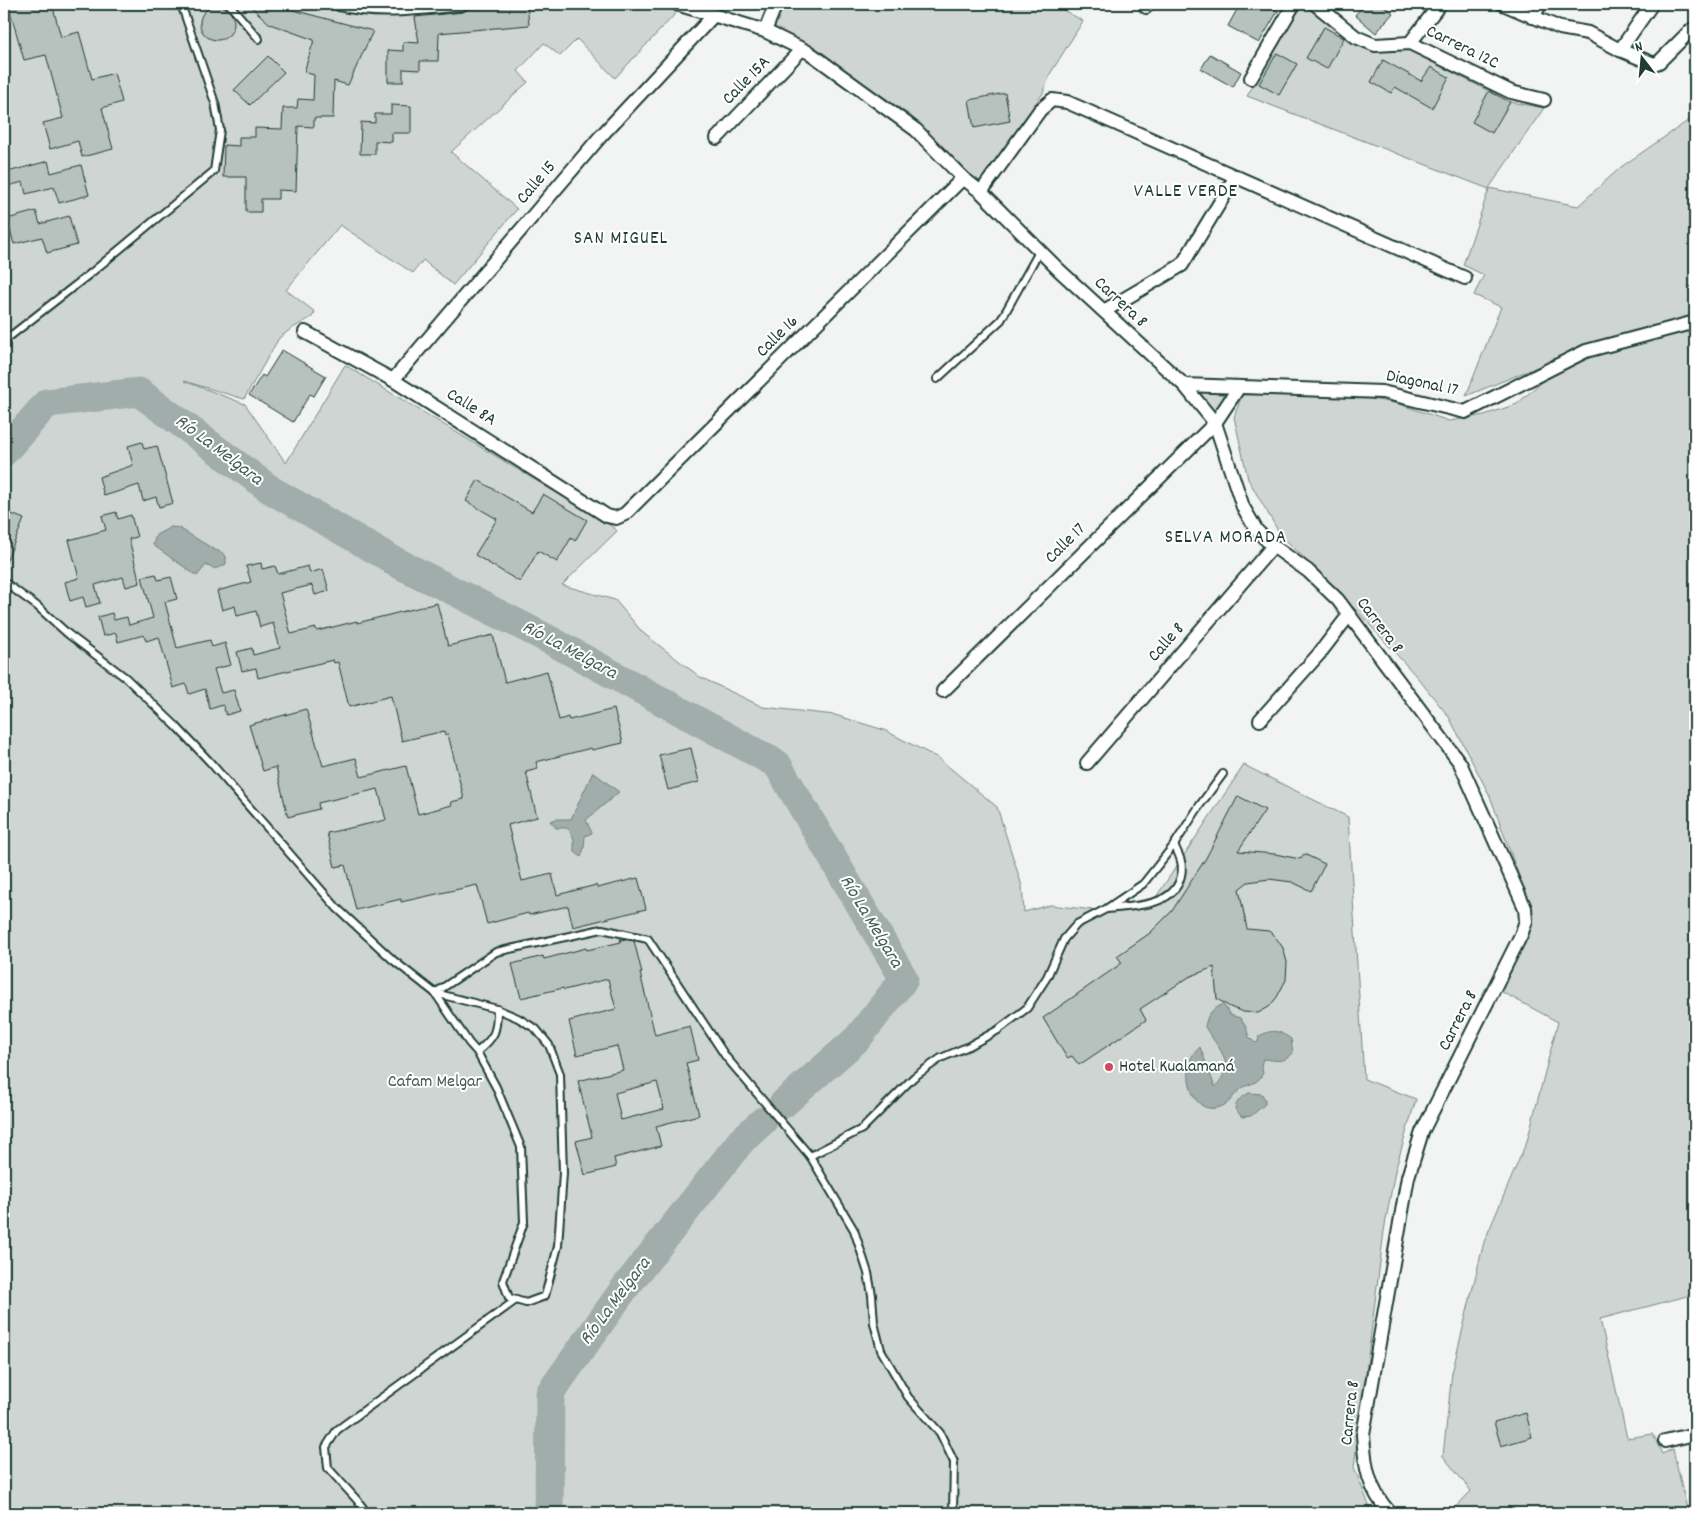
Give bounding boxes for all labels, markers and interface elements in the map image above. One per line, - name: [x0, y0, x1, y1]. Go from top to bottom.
- street label: Carrera 12C: [1421, 20, 1503, 76]
- north arrow: [1616, 32, 1666, 82]
- text: N: [1633, 37, 1645, 58]
- street label: Calle 15A: [717, 51, 777, 111]
- street label: Calle 15: [511, 156, 563, 210]
- district label: VALLE VERDE: [1134, 179, 1238, 206]
- district label: SAN MIGUEL: [574, 226, 668, 253]
- street label: Carrera 8: [1088, 272, 1152, 334]
- street label: Calle 16: [751, 310, 805, 364]
- street label: Diagonal 17: [1384, 364, 1460, 404]
- street label: Calle 8A: [441, 383, 501, 433]
- water label: Río La Melgara: [168, 409, 268, 494]
- street label: Calle 17: [1040, 518, 1092, 570]
- district label: SELVA MORADA: [1165, 525, 1287, 552]
- street label: Carrera 8: [1349, 592, 1409, 660]
- water label: Río La Melgara: [517, 615, 622, 688]
- street label: Calle 8: [1143, 618, 1191, 668]
- water label: Río La Melgara: [832, 871, 909, 974]
- street label: Carrera 8: [1433, 986, 1485, 1056]
- place label: Hotel Kualamaná: [1119, 1055, 1235, 1080]
- marker: Hotel Kualamaná: [1103, 1061, 1115, 1073]
- park label: Cafam Melgar: [388, 1070, 482, 1095]
- water label: Río La Melgara: [574, 1252, 659, 1352]
- street label: Carrera 8: [1335, 1379, 1367, 1447]

